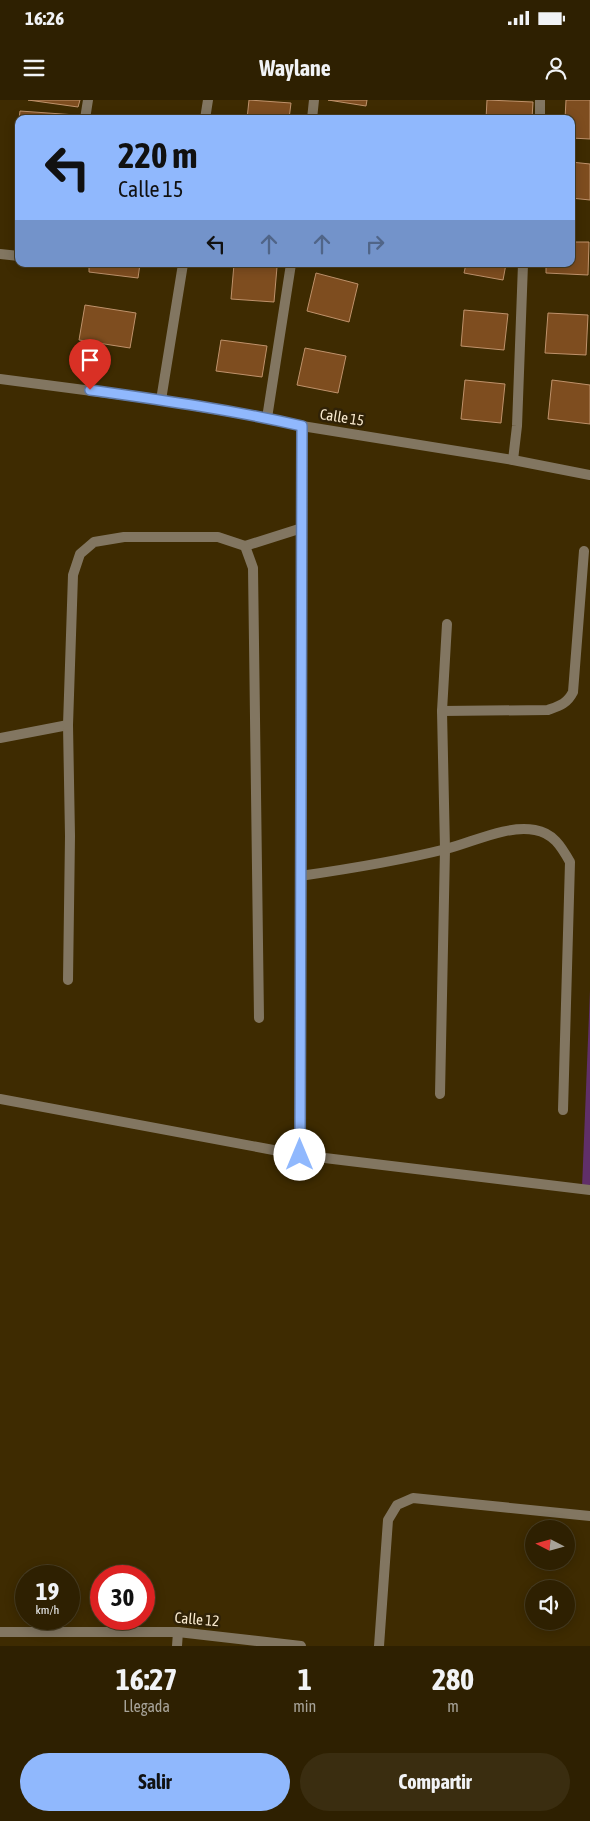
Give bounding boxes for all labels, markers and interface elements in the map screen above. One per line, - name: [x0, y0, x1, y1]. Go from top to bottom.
- text: 16:26: [25, 7, 64, 29]
- icon: menu: [20, 54, 48, 82]
- icon: person: [542, 54, 570, 82]
- text: Waylane: [259, 55, 331, 81]
- icon: left: [35, 135, 100, 200]
- text: 220 m: [118, 135, 197, 175]
- text: Calle 15: [118, 176, 183, 202]
- icon: left: [202, 230, 230, 258]
- icon: ahead: [255, 230, 283, 258]
- icon: ahead: [308, 230, 336, 258]
- icon: right: [361, 230, 389, 258]
- pin: [69, 339, 111, 390]
- icon: arrive: [76, 346, 104, 374]
- street label: Calle 15: [319, 405, 365, 429]
- position arrow: [273, 1128, 325, 1180]
- north arrow: [525, 1520, 575, 1570]
- map controls: [525, 1520, 575, 1630]
- speed limit sign: 30: [90, 1565, 155, 1630]
- text: 19: [36, 1577, 59, 1605]
- button: sound: [525, 1580, 575, 1630]
- text: km/h: [36, 1603, 59, 1617]
- street label: Calle 12: [174, 1609, 220, 1629]
- text: 16:27: [116, 1662, 177, 1696]
- text: 1: [298, 1662, 312, 1696]
- text: 280: [432, 1662, 474, 1696]
- text: Llegada: [123, 1697, 170, 1715]
- text: min: [293, 1697, 316, 1715]
- text: m: [447, 1697, 459, 1715]
- button: Salir: [20, 1753, 290, 1811]
- button: Compartir: [300, 1753, 570, 1811]

